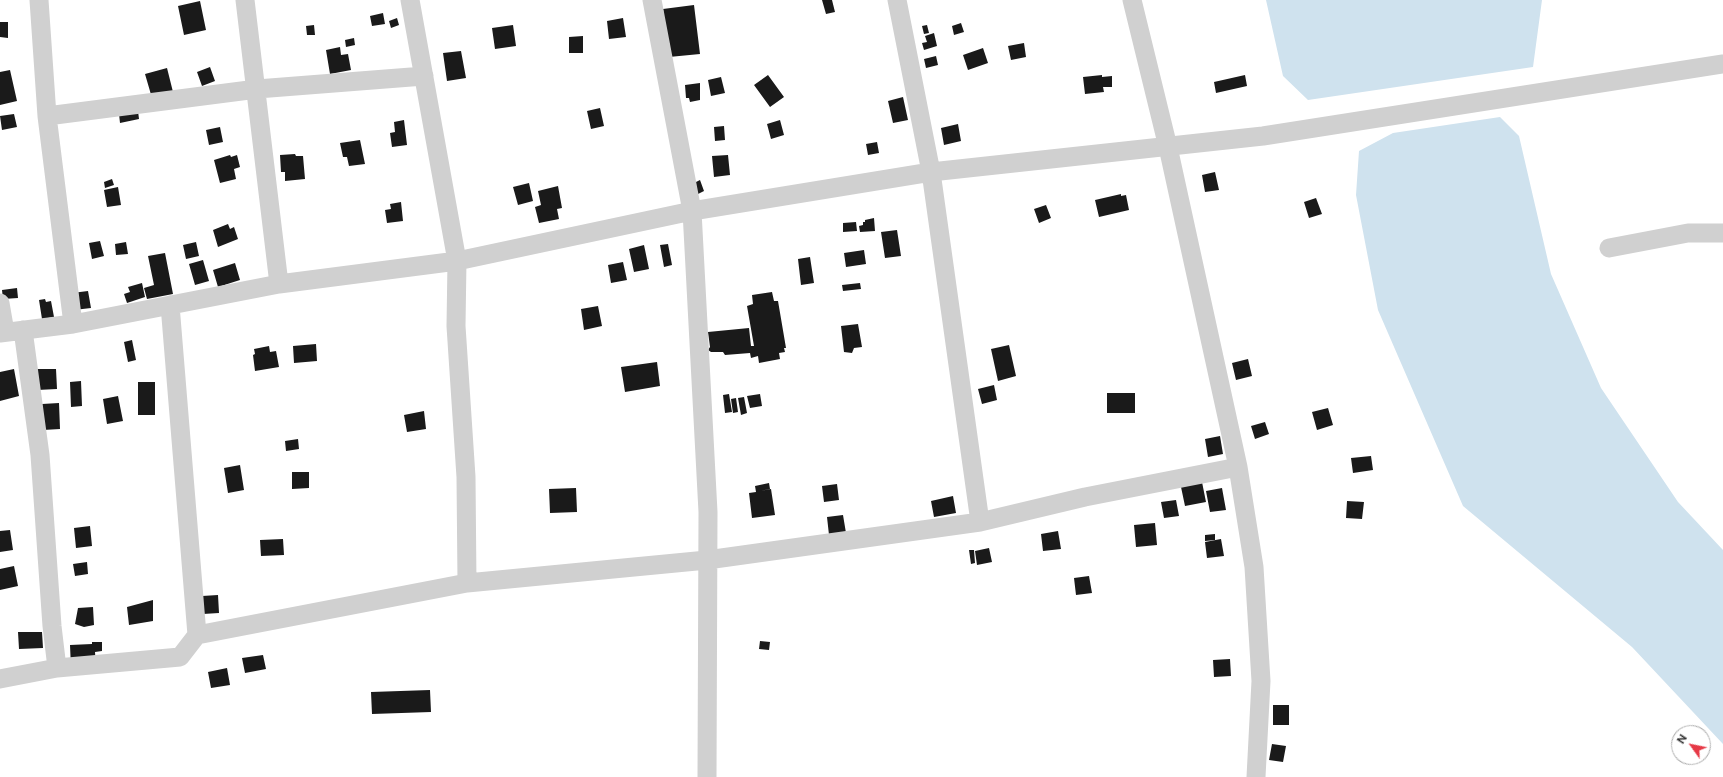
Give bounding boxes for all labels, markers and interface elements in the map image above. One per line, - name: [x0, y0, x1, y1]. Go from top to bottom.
- north arrow: [1671, 725, 1711, 765]
- text: N: [1674, 732, 1689, 746]

